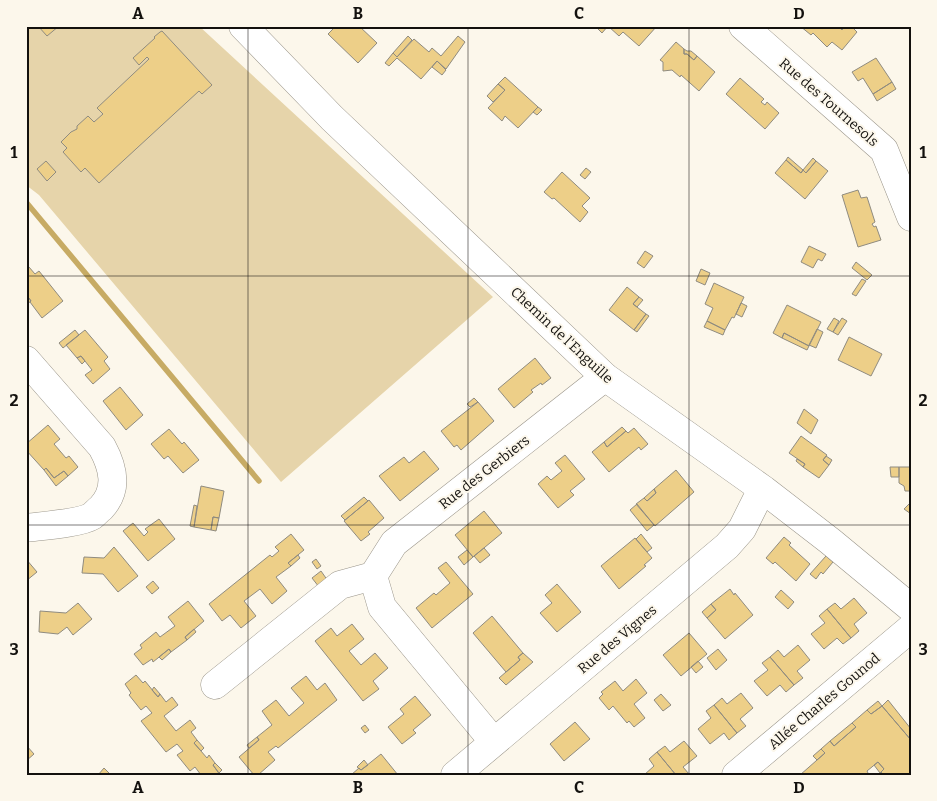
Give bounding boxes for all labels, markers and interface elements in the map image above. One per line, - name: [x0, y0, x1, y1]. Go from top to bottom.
- text: A: [132, 4, 144, 23]
- text: B: [353, 4, 363, 23]
- text: C: [574, 4, 584, 23]
- text: D: [793, 4, 805, 23]
- street label: Rue des Tournesols: [776, 55, 882, 150]
- text: 1: [11, 143, 18, 162]
- text: 1: [920, 143, 927, 162]
- street label: Chemin de l'Enguille: [507, 284, 616, 387]
- text: 2: [9, 391, 19, 410]
- text: 2: [918, 391, 928, 410]
- street label: Rue des Gerbiers: [436, 432, 533, 513]
- street label: Rue des Vignes: [574, 601, 660, 677]
- text: 3: [9, 640, 19, 659]
- text: 3: [918, 640, 928, 659]
- street label: Allée Charles Gounod: [765, 650, 884, 753]
- text: A: [132, 778, 144, 797]
- text: B: [353, 778, 363, 797]
- text: C: [574, 778, 584, 797]
- text: D: [793, 778, 805, 797]

